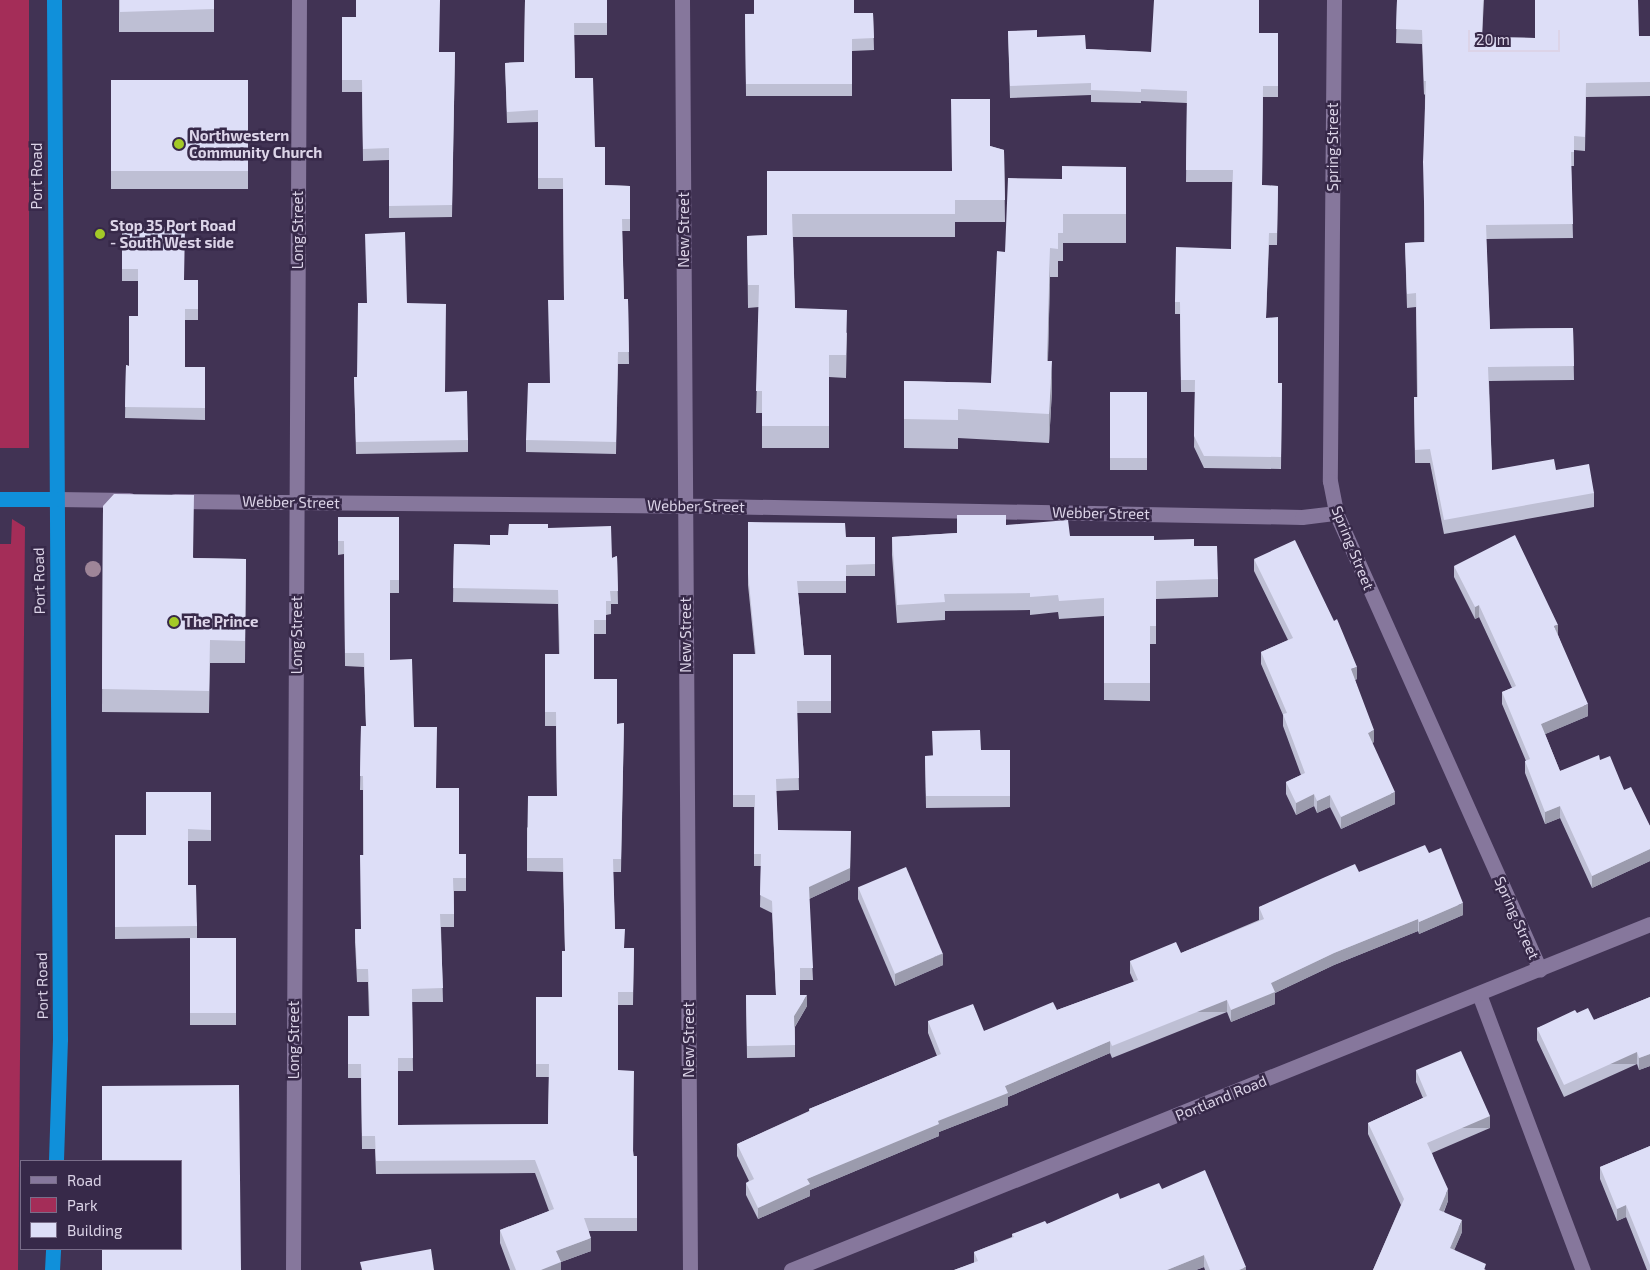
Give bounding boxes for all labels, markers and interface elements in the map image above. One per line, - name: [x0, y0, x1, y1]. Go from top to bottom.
- scale bar: [1470, 20, 1562, 52]
- text: 20 m: [1476, 30, 1510, 48]
- street label: Spring Street: [1324, 103, 1342, 191]
- place label: Northwestern Community Church: [189, 126, 323, 161]
- marker: Northwestern Community Church: [173, 138, 185, 150]
- street label: Port Road: [28, 143, 46, 209]
- street label: Long Street: [289, 191, 307, 269]
- street label: New Street: [675, 192, 693, 268]
- place label: Stop 35 Port Road - South West side: [110, 216, 236, 251]
- marker: Stop 35 Port Road - South West side: [94, 228, 106, 240]
- street label: Webber Street: [242, 492, 340, 512]
- street label: Webber Street: [647, 496, 745, 516]
- street label: Webber Street: [1052, 503, 1150, 523]
- street label: Spring Street: [1328, 503, 1378, 593]
- street label: Port Road: [29, 547, 49, 615]
- street label: Long Street: [288, 596, 306, 674]
- street label: New Street: [677, 597, 695, 673]
- place label: The Prince: [184, 613, 259, 631]
- marker: The Prince: [168, 616, 180, 628]
- street label: Spring Street: [1491, 874, 1543, 962]
- street label: Port Road: [32, 952, 52, 1020]
- street label: Long Street: [285, 1001, 303, 1079]
- street label: New Street: [680, 1002, 698, 1078]
- street label: Portland Road: [1173, 1072, 1269, 1124]
- legend: [20, 1160, 182, 1250]
- text: Road: [67, 1171, 102, 1189]
- text: Park: [67, 1196, 98, 1214]
- text: Building: [67, 1221, 122, 1239]

